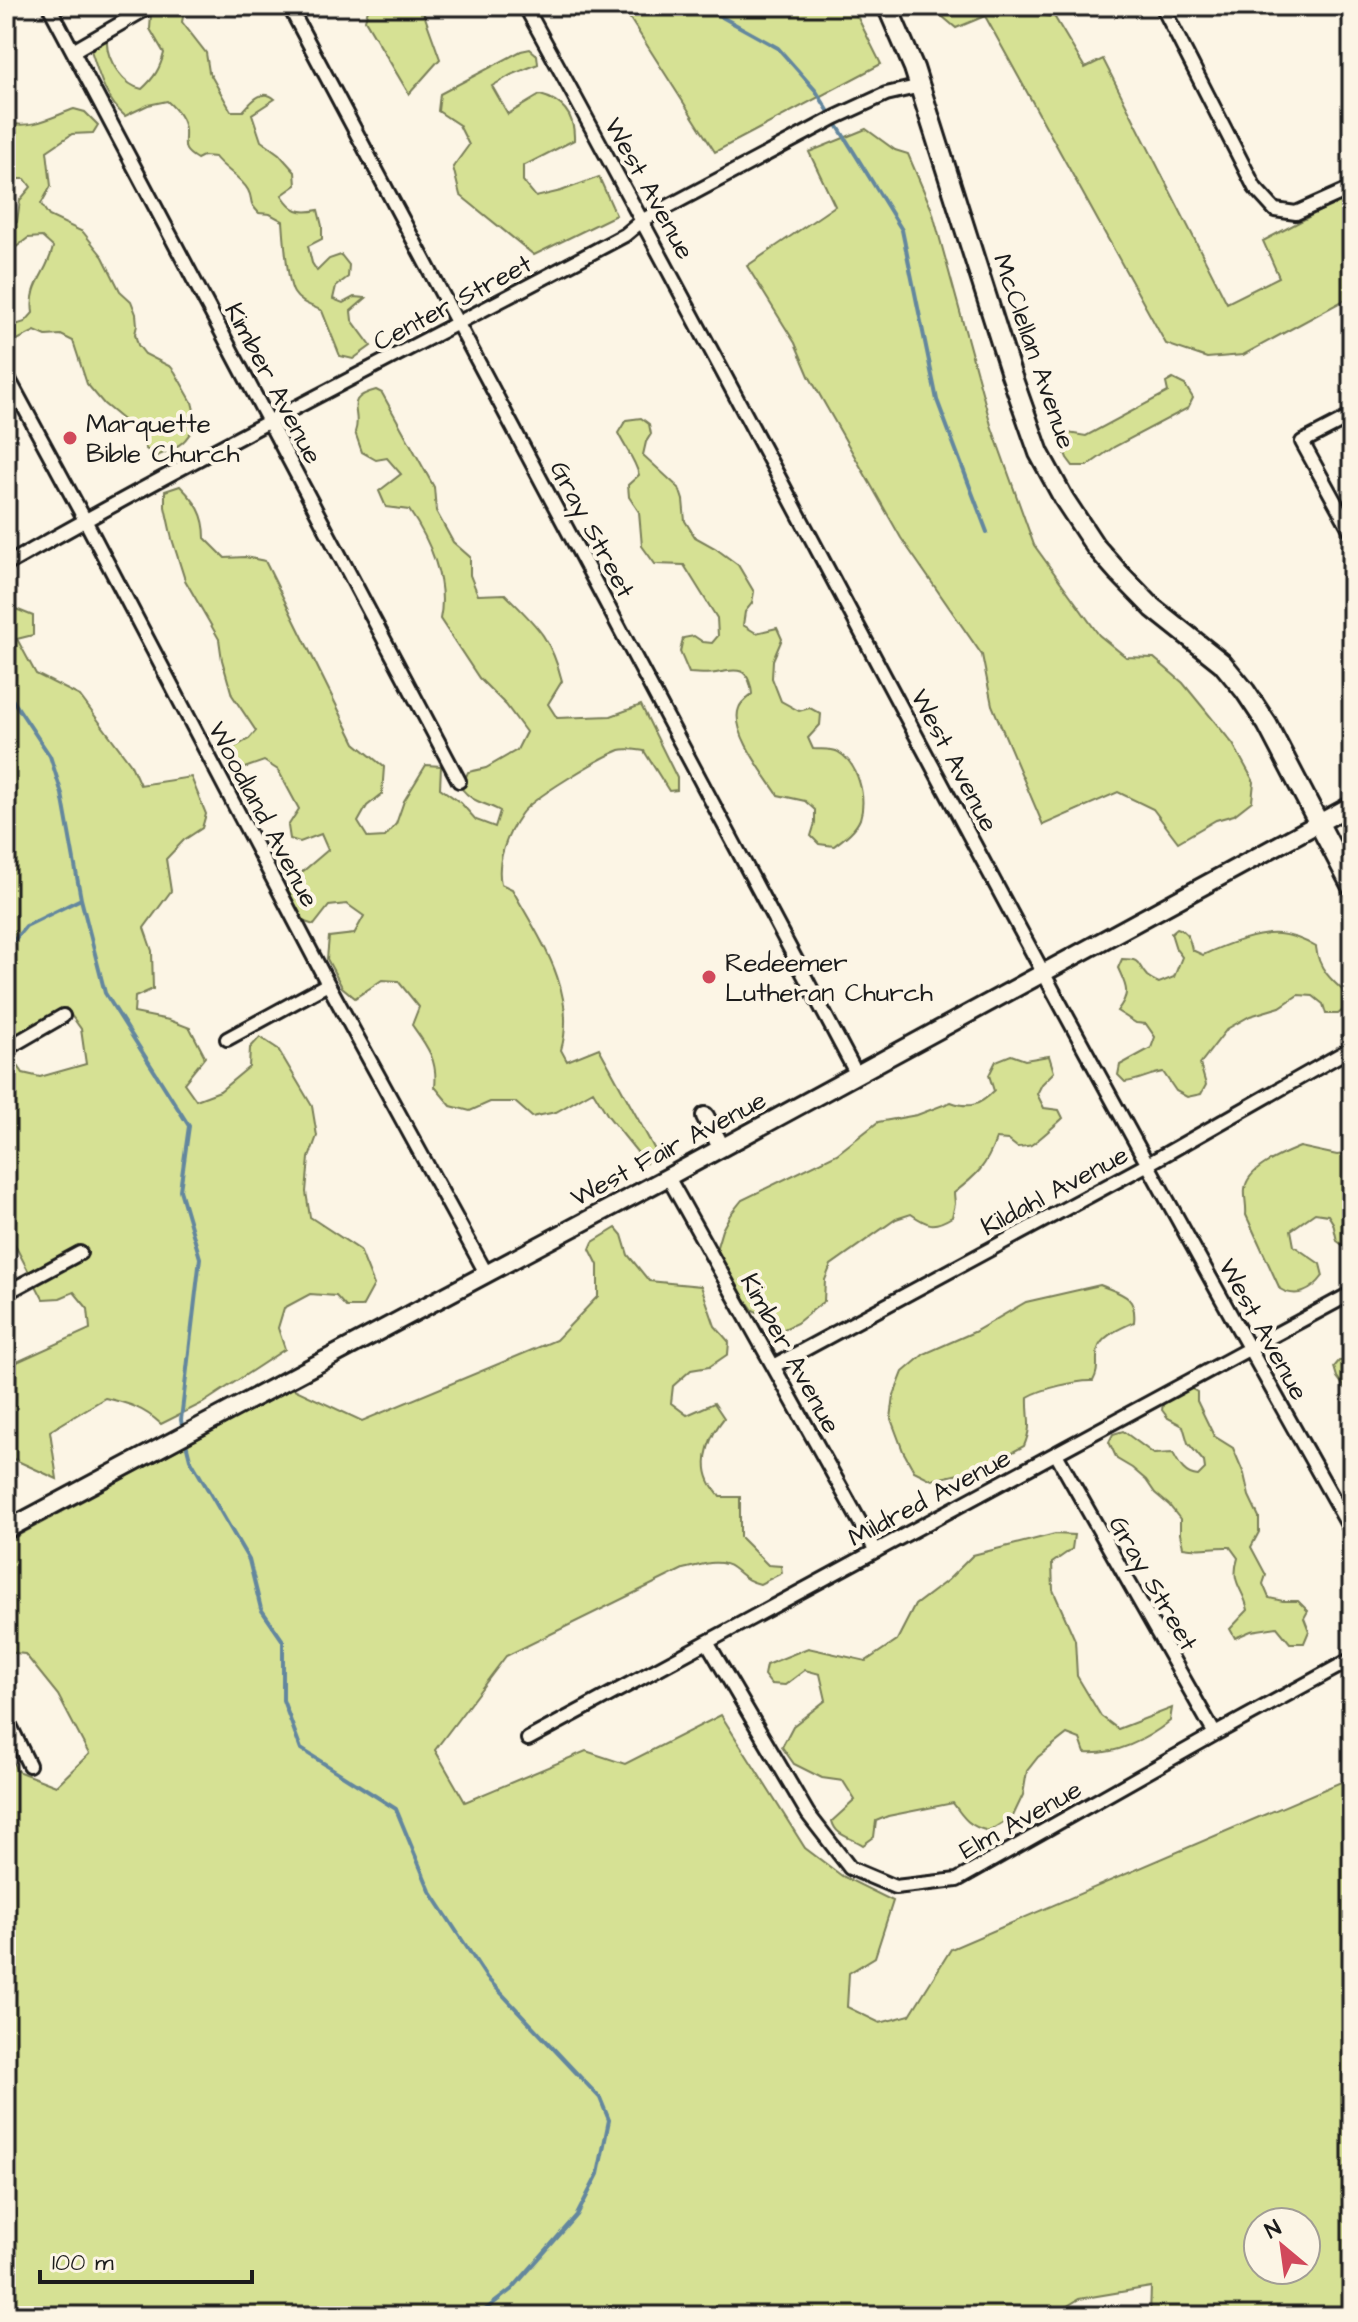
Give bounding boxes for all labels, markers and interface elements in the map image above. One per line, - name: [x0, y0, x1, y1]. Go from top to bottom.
- street label: West Avenue: [595, 111, 703, 266]
- street label: Center Street: [367, 246, 539, 360]
- street label: McClellan Avenue: [984, 249, 1084, 454]
- street label: Kimber Avenue: [215, 297, 331, 470]
- place label: Marquette Bible Church: [86, 406, 240, 472]
- marker: Marquette Bible Church: [61, 429, 79, 447]
- street label: Gray Street: [539, 455, 644, 606]
- street label: West Avenue: [901, 683, 1007, 838]
- street label: Woodland Avenue: [199, 715, 327, 914]
- place label: Redeemer Lutheran Church: [725, 945, 933, 1011]
- marker: Redeemer Lutheran Church: [700, 968, 718, 986]
- street label: West Fair Avenue: [564, 1082, 773, 1216]
- street label: Kildahl Avenue: [974, 1137, 1135, 1245]
- street label: West Avenue: [1209, 1252, 1317, 1407]
- street label: Kimber Avenue: [731, 1267, 849, 1440]
- street label: Mildred Avenue: [842, 1440, 1017, 1556]
- street label: Gray Street: [1098, 1509, 1207, 1659]
- street label: Elm Avenue: [953, 1772, 1088, 1868]
- north arrow: [1242, 2206, 1322, 2286]
- text: N: [1259, 2213, 1287, 2247]
- scale bar: [40, 2234, 252, 2284]
- text: 100 m: [52, 2246, 114, 2280]

